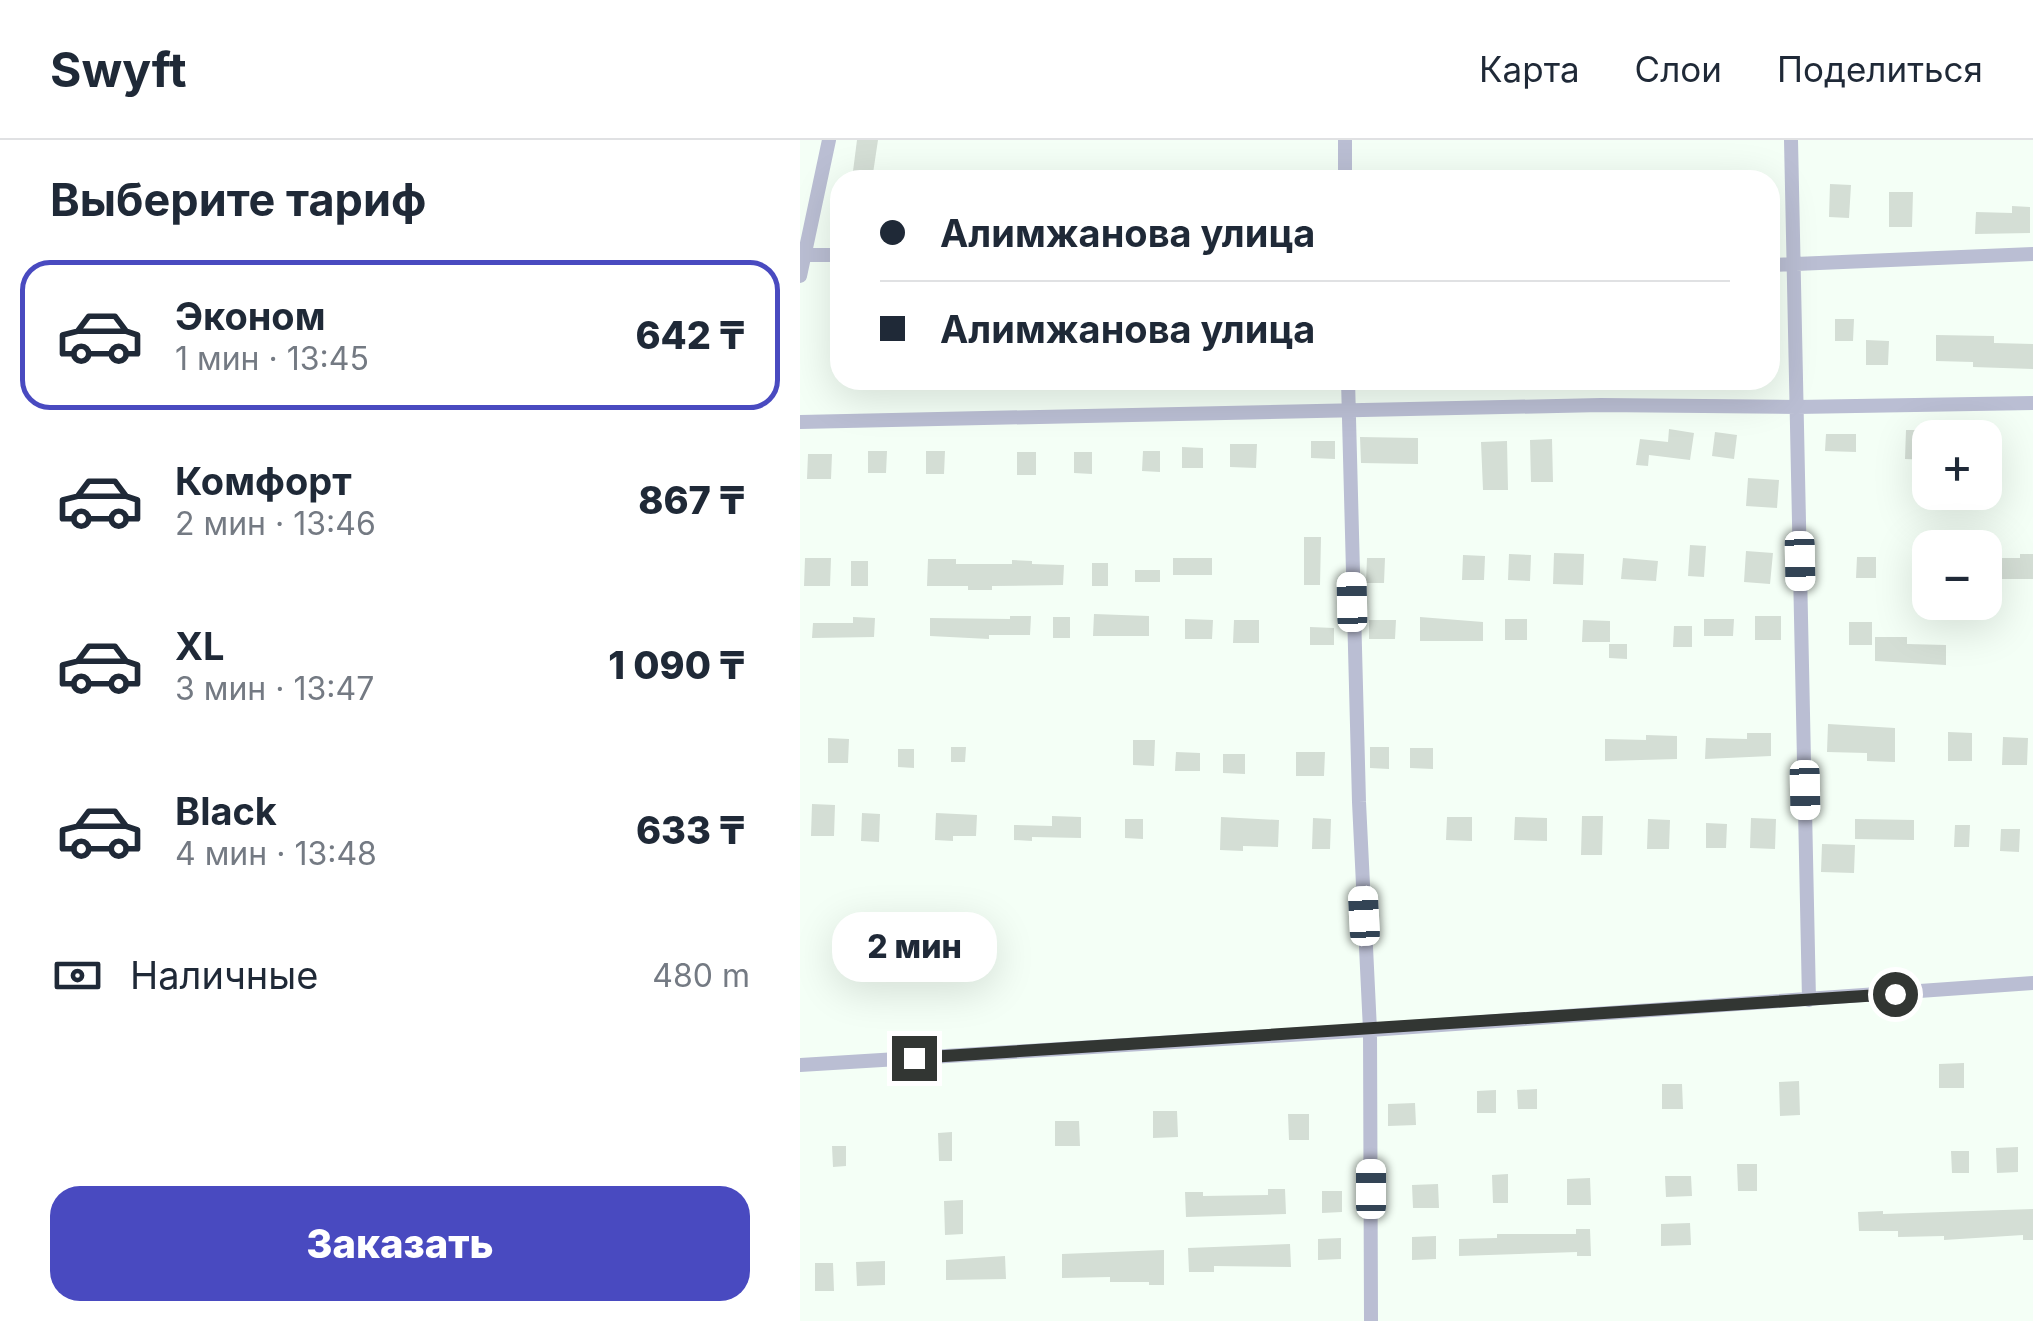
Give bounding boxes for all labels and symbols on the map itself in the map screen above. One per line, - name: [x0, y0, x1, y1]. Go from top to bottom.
- car: [1784, 531, 1816, 591]
- car: [1336, 572, 1368, 632]
- car: [1789, 760, 1821, 820]
- car: [1347, 885, 1381, 947]
- callout: 2 мин: [832, 913, 996, 983]
- route start: [1873, 972, 1918, 1017]
- route end: [892, 1036, 937, 1081]
- car: [1356, 1159, 1386, 1219]

